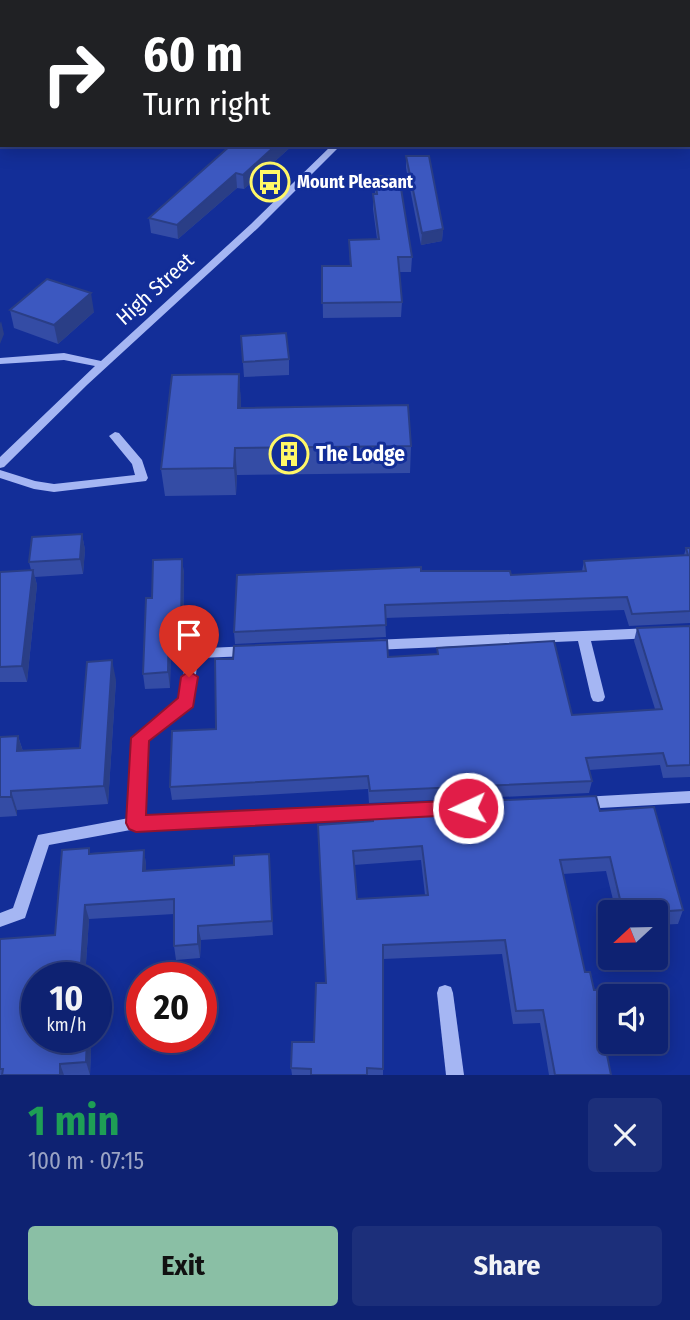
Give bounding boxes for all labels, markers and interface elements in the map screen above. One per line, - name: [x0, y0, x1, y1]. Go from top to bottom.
- text: 60 m: [143, 25, 243, 84]
- icon: right: [28, 28, 119, 119]
- text: Turn right: [143, 85, 270, 123]
- bus stop icon: Mount Pleasant: [249, 161, 291, 203]
- place label: Mount Pleasant: [297, 171, 414, 193]
- street label: High Street: [111, 247, 199, 331]
- building icon: The Lodge: [268, 433, 310, 475]
- place label: The Lodge: [316, 441, 405, 467]
- pin: [159, 605, 219, 677]
- icon: arrive: [170, 616, 208, 654]
- position arrow: [431, 771, 505, 845]
- north arrow: [598, 900, 668, 970]
- map controls: [598, 900, 668, 1054]
- speed limit sign: 20: [126, 962, 217, 1053]
- text: 10: [50, 977, 83, 1019]
- button: sound: [598, 984, 668, 1054]
- text: km/h: [46, 1014, 87, 1036]
- text: 1 min: [28, 1096, 119, 1146]
- button: close: [588, 1098, 662, 1172]
- text: 100 m · 07:15: [28, 1147, 144, 1175]
- button: Exit: [28, 1226, 338, 1306]
- button: Share: [352, 1226, 662, 1306]

